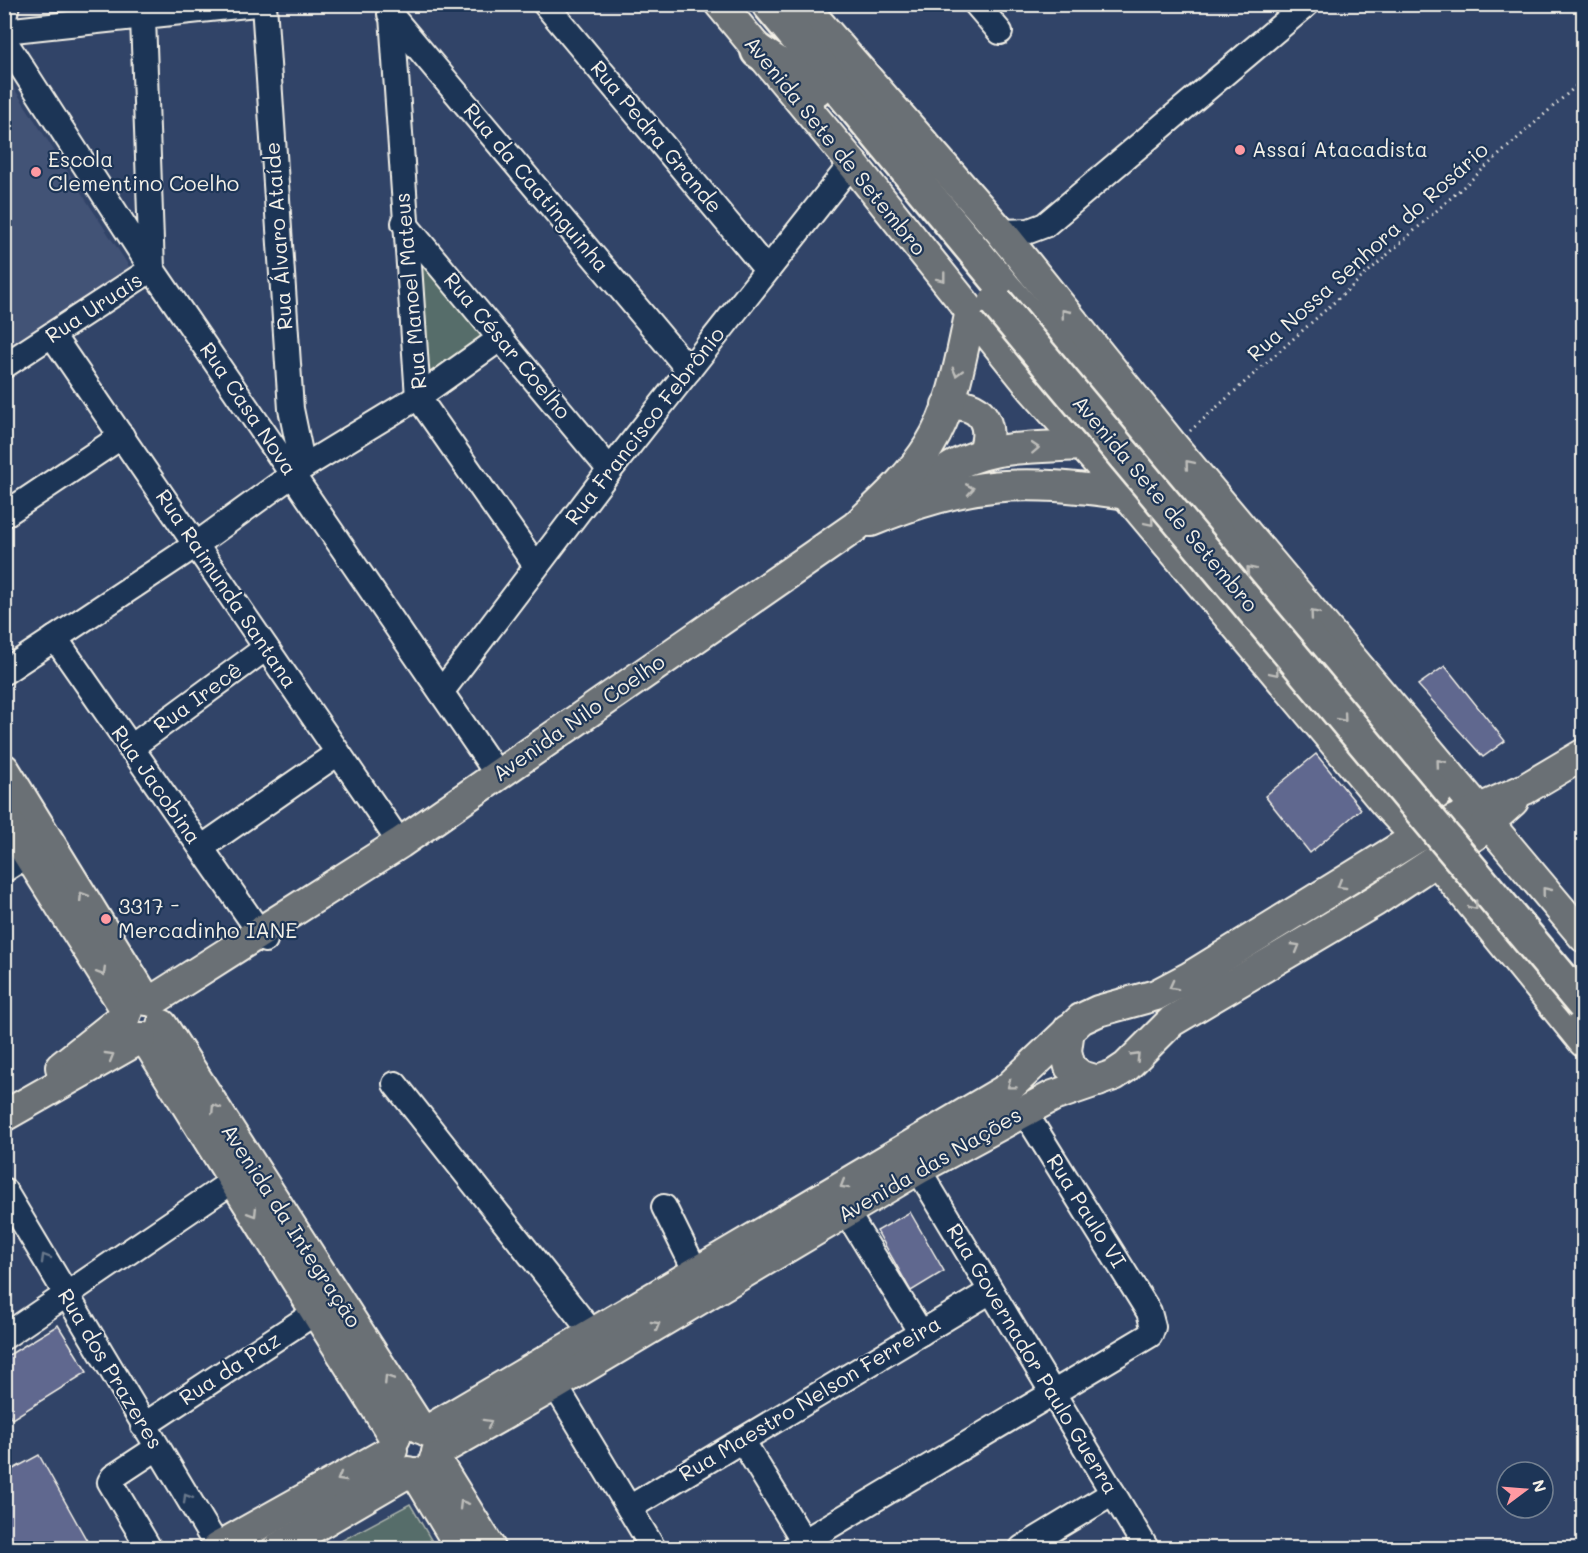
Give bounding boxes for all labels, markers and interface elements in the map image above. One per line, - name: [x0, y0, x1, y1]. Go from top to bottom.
- street label: Avenida Sete de Setembro: [739, 30, 933, 260]
- street label: Rua Pedra Grande: [585, 54, 729, 218]
- street label: Rua da Caatinguinha: [458, 97, 616, 277]
- street label: Rua Nossa Senhora do Rosário: [1241, 135, 1493, 366]
- place label: Assaí Atacadista: [1252, 135, 1428, 162]
- street label: Rua Álvaro Ataíde: [257, 141, 298, 331]
- marker: Assaí Atacadista: [1233, 143, 1247, 157]
- place label: Escola Clementino Coelho: [48, 145, 239, 196]
- marker: Escola Clementino Coelho: [29, 165, 43, 179]
- street label: Rua Manoel Mateus: [387, 192, 432, 391]
- street label: Rua Uruais: [39, 265, 147, 348]
- street label: Rua César Coelho: [439, 266, 578, 424]
- one-way arrow: [934, 271, 945, 282]
- one-way arrow: [1062, 309, 1073, 320]
- street label: Rua Francisco Febrônio: [558, 321, 730, 529]
- street label: Rua Casa Nova: [195, 336, 304, 480]
- one-way arrow: [952, 366, 964, 377]
- street label: Avenida Sete de Setembro: [1068, 389, 1265, 617]
- one-way arrow: [1031, 442, 1040, 455]
- one-way arrow: [1185, 460, 1196, 471]
- street label: Rua Raimunda Santana: [151, 483, 304, 693]
- one-way arrow: [965, 483, 974, 495]
- one-way arrow: [1143, 515, 1154, 526]
- one-way arrow: [1246, 566, 1257, 577]
- one-way arrow: [1311, 609, 1322, 620]
- street label: Avenida Nilo Coelho: [487, 647, 669, 786]
- street label: Rua Irecê: [148, 656, 247, 738]
- one-way arrow: [1268, 665, 1279, 676]
- one-way arrow: [1336, 711, 1347, 722]
- street label: Rua Jacobina: [106, 720, 208, 849]
- one-way arrow: [1436, 759, 1447, 770]
- one-way arrow: [1336, 878, 1347, 889]
- one-way arrow: [1543, 887, 1554, 898]
- one-way arrow: [79, 892, 91, 902]
- place label: 3317 - Mercadinho IANE: [118, 892, 297, 943]
- one-way arrow: [1466, 899, 1477, 910]
- marker: 3317 - Mercadinho IANE: [99, 912, 113, 926]
- one-way arrow: [1290, 943, 1301, 955]
- one-way arrow: [95, 966, 107, 976]
- one-way arrow: [1169, 979, 1180, 990]
- one-way arrow: [104, 1052, 114, 1063]
- one-way arrow: [1129, 1053, 1140, 1064]
- one-way arrow: [1007, 1077, 1018, 1088]
- street label: Avenida das Nações: [833, 1100, 1026, 1227]
- one-way arrow: [211, 1104, 223, 1114]
- street label: Avenida da Integração: [216, 1118, 368, 1332]
- street label: Rua Paulo VI: [1042, 1148, 1133, 1272]
- one-way arrow: [840, 1177, 850, 1189]
- one-way arrow: [246, 1207, 258, 1217]
- street label: Rua Governador Paulo Guerra: [942, 1218, 1125, 1499]
- one-way arrow: [41, 1254, 52, 1264]
- street label: Rua dos Prazeres: [53, 1283, 170, 1453]
- street label: Rua Maestro Nelson Ferreira: [674, 1309, 945, 1487]
- one-way arrow: [650, 1320, 660, 1332]
- street label: Rua da Paz: [173, 1325, 285, 1411]
- one-way arrow: [384, 1375, 395, 1386]
- one-way arrow: [482, 1419, 492, 1430]
- north arrow: [1495, 1460, 1555, 1520]
- one-way arrow: [337, 1471, 347, 1483]
- text: N: [1528, 1477, 1552, 1494]
- one-way arrow: [183, 1494, 195, 1504]
- one-way arrow: [458, 1500, 470, 1510]

